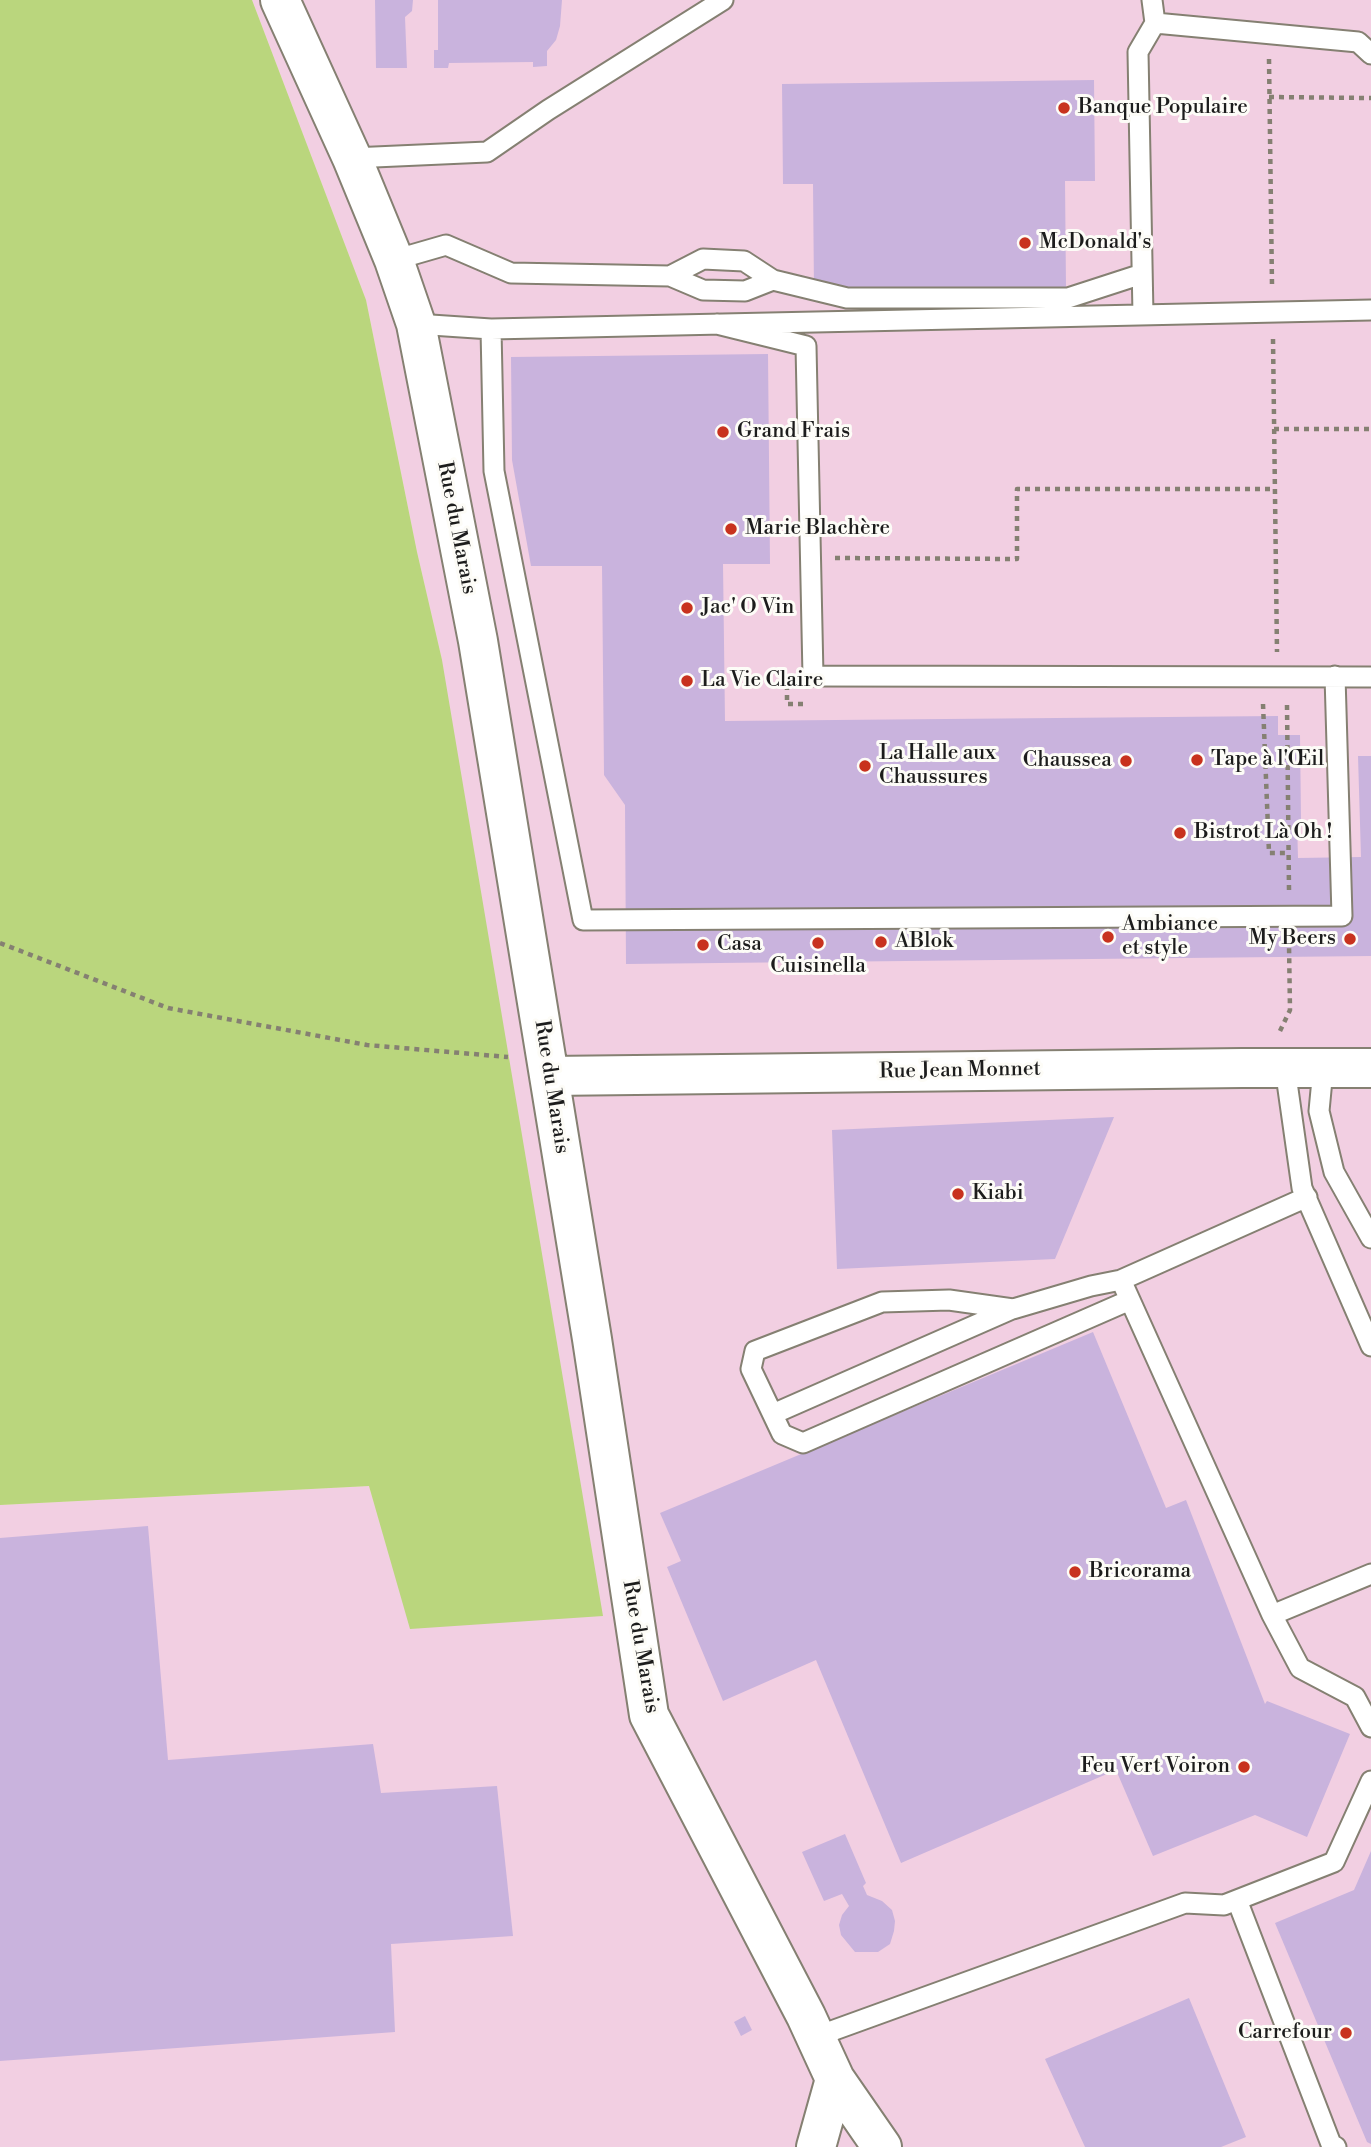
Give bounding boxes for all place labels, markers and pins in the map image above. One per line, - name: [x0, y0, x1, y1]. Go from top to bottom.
- place label: Banque Populaire: [1078, 95, 1248, 121]
- marker: Banque Populaire: [1056, 100, 1072, 116]
- place label: McDonald's: [1039, 230, 1151, 256]
- marker: McDonald's: [1017, 235, 1033, 251]
- place label: Grand Frais: [737, 419, 850, 445]
- marker: Grand Frais: [715, 424, 731, 440]
- place label: Marie Blachère: [745, 516, 890, 542]
- marker: Marie Blachère: [723, 521, 739, 537]
- place label: Jac' O Vin: [701, 595, 794, 621]
- marker: Jac' O Vin: [679, 600, 695, 616]
- place label: La Vie Claire: [701, 668, 823, 694]
- marker: La Vie Claire: [679, 673, 695, 689]
- place label: La Halle aux Chaussures: [879, 741, 996, 791]
- place label: Tape à l'Œil: [1211, 747, 1324, 773]
- place label: Chaussea: [1023, 748, 1112, 774]
- marker: Tape à l'Œil: [1189, 752, 1205, 768]
- marker: Chaussea: [1118, 753, 1134, 769]
- marker: La Halle aux Chaussures: [857, 758, 873, 774]
- place label: Bistrot Là Oh !: [1194, 820, 1332, 846]
- marker: Bistrot Là Oh !: [1172, 825, 1188, 841]
- place label: Ambiance et style: [1122, 912, 1218, 962]
- place label: My Beers: [1249, 926, 1336, 952]
- place label: ABlok: [895, 929, 953, 955]
- marker: Ambiance et style: [1100, 929, 1116, 945]
- marker: My Beers: [1342, 931, 1358, 947]
- place label: Casa: [717, 932, 762, 958]
- marker: ABlok: [873, 934, 889, 950]
- marker: Cuisinella: [810, 935, 826, 951]
- marker: Casa: [695, 937, 711, 953]
- place label: Cuisinella: [770, 954, 866, 980]
- place label: Kiabi: [972, 1181, 1024, 1207]
- marker: Kiabi: [950, 1186, 966, 1202]
- place label: Bricorama: [1089, 1559, 1191, 1585]
- marker: Bricorama: [1067, 1564, 1083, 1580]
- place label: Feu Vert Voiron: [1080, 1754, 1230, 1780]
- marker: Feu Vert Voiron: [1236, 1759, 1252, 1775]
- place label: Carrefour: [1238, 2020, 1332, 2046]
- marker: Carrefour: [1338, 2025, 1354, 2041]

